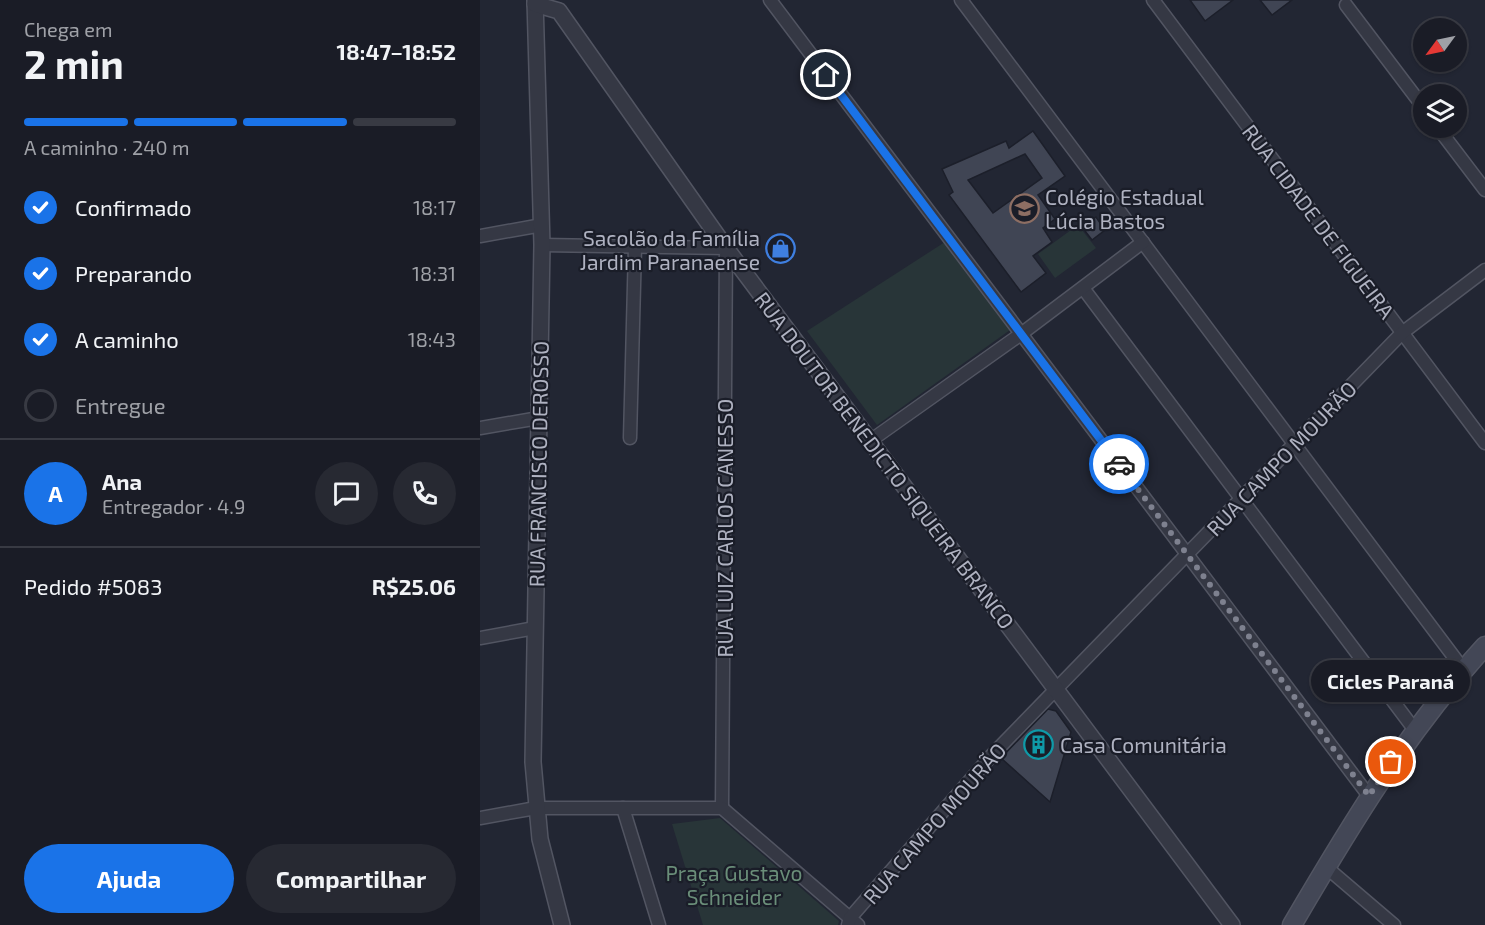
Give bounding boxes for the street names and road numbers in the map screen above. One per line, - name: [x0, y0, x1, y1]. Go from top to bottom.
- street label: RUA CIDADE DE FIGUEIRA: [1238, 119, 1400, 323]
- street label: RUA DOUTOR BENEDICTO SIQUEIRA BRANCO: [749, 287, 1020, 634]
- street label: RUA FRANCISCO DEROSSO: [523, 341, 553, 587]
- street label: RUA CAMPO MOURÃO: [1201, 376, 1361, 540]
- street label: RUA LUIZ CARLOS CANESSO: [712, 399, 737, 657]
- street label: RUA CAMPO MOURÃO: [857, 737, 1011, 909]

